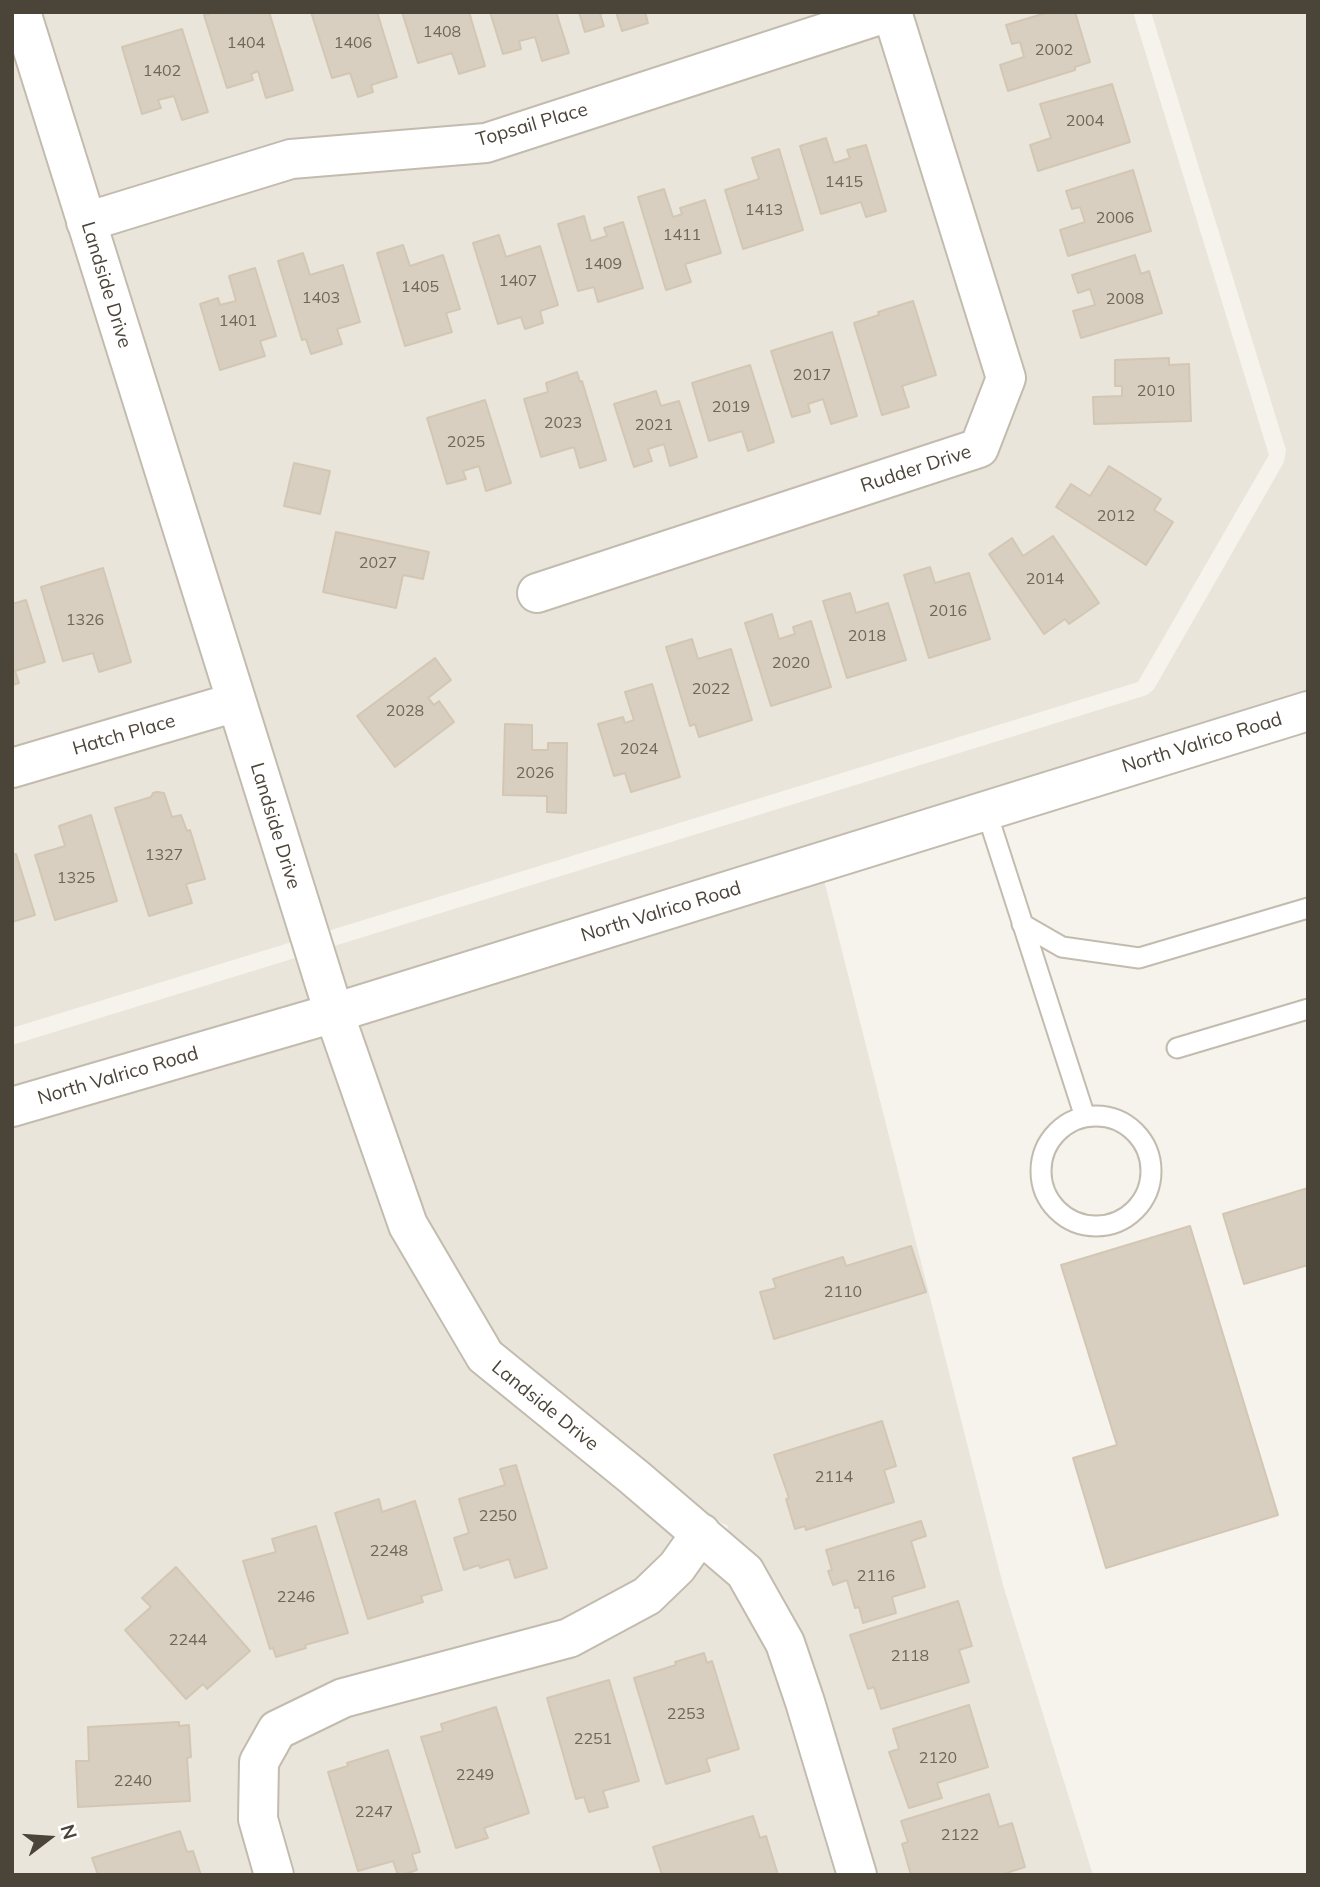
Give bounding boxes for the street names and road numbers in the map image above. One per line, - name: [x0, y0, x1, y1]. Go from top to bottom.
- street label: Topsail Place: [474, 98, 590, 152]
- street label: Landside Drive: [76, 219, 136, 351]
- street label: Rudder Drive: [858, 440, 974, 498]
- street label: North Valrico Road: [1119, 708, 1285, 778]
- street label: Hatch Place: [70, 709, 178, 761]
- street label: Landside Drive: [245, 760, 305, 892]
- street label: North Valrico Road: [578, 877, 744, 947]
- street label: North Valrico Road: [35, 1042, 201, 1110]
- street label: Landside Drive: [487, 1356, 603, 1456]

